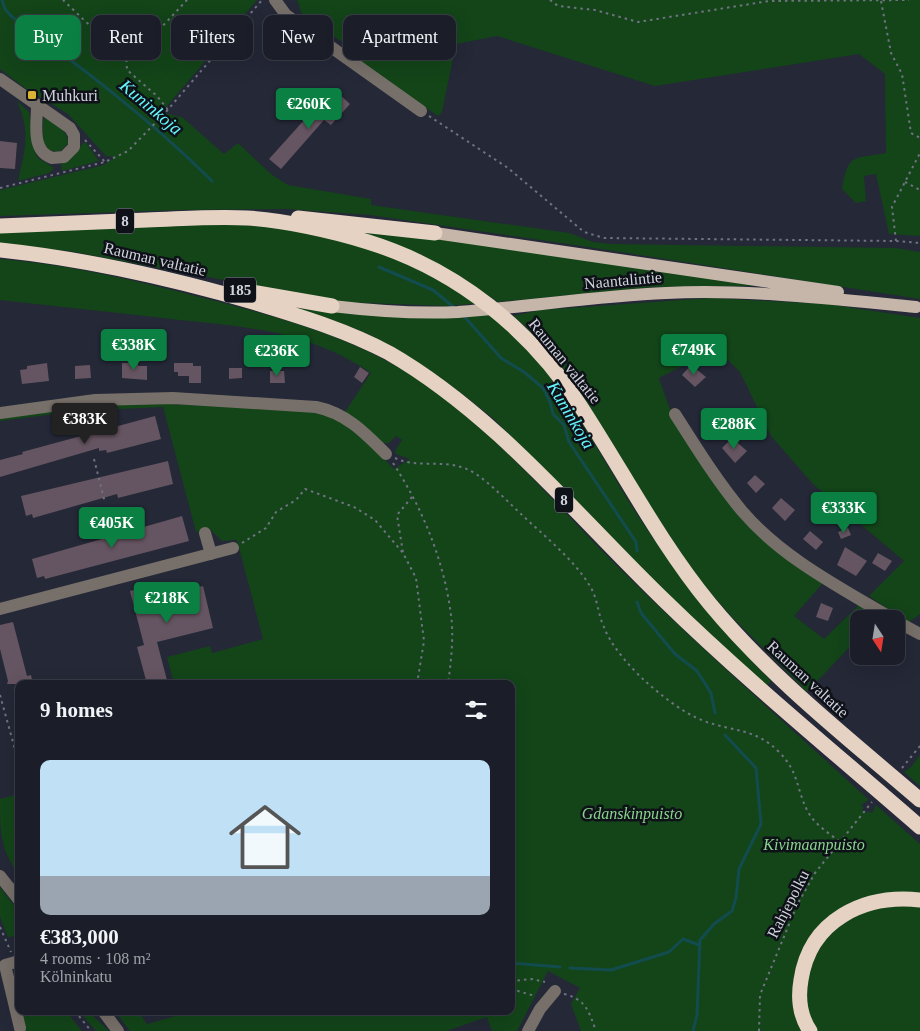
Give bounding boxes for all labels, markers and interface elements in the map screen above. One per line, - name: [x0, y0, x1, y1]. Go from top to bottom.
- chip: Buy: [15, 15, 81, 60]
- chip: Rent: [91, 15, 161, 60]
- chip: Filters: [171, 15, 253, 60]
- chip: New: [263, 15, 333, 60]
- chip: Apartment: [343, 15, 456, 60]
- water label: Kuninkoja: [115, 75, 186, 139]
- place label: Muhkuri: [42, 87, 99, 104]
- pin: €260K: [274, 88, 344, 130]
- marker: Muhkuri: [26, 89, 38, 101]
- text: €260K: [287, 95, 331, 112]
- road number: 8: [116, 208, 134, 234]
- street label: Rauman valtatie: [102, 239, 208, 279]
- street label: Naantalintie: [583, 268, 663, 292]
- road number: 185: [224, 278, 256, 302]
- street label: Rauman valtatie: [526, 315, 604, 407]
- pin: €338K: [99, 328, 169, 371]
- pin: €236K: [242, 334, 312, 377]
- pin: €749K: [659, 334, 729, 376]
- text: €338K: [112, 336, 156, 353]
- text: €749K: [672, 341, 716, 358]
- text: €236K: [255, 342, 299, 359]
- water label: Kuninkoja: [543, 377, 599, 452]
- pin: €383K: [50, 402, 120, 445]
- pin: €288K: [699, 408, 769, 450]
- text: €383K: [63, 410, 107, 427]
- text: €288K: [712, 415, 756, 432]
- road number: 8: [555, 488, 573, 512]
- pin: €333K: [809, 492, 879, 534]
- text: €333K: [822, 499, 866, 516]
- pin: €405K: [77, 506, 147, 549]
- text: €405K: [90, 514, 134, 531]
- pin: €218K: [132, 582, 202, 624]
- text: €218K: [145, 589, 189, 606]
- north arrow: [850, 610, 905, 665]
- map controls: [850, 610, 905, 665]
- street label: Rauman valtatie: [764, 637, 852, 721]
- icon: filters: [462, 696, 490, 724]
- text: 9 homes: [40, 698, 113, 722]
- icon: home: [220, 792, 310, 882]
- park label: Gdanskinpuisto: [582, 805, 682, 823]
- park label: Kivimaanpuisto: [762, 836, 865, 854]
- street label: Rahjepolku: [764, 867, 813, 941]
- text: €383,000: [40, 925, 119, 949]
- text: 4 rooms · 108 m²: [40, 950, 151, 967]
- text: Kölninkatu: [40, 968, 112, 985]

